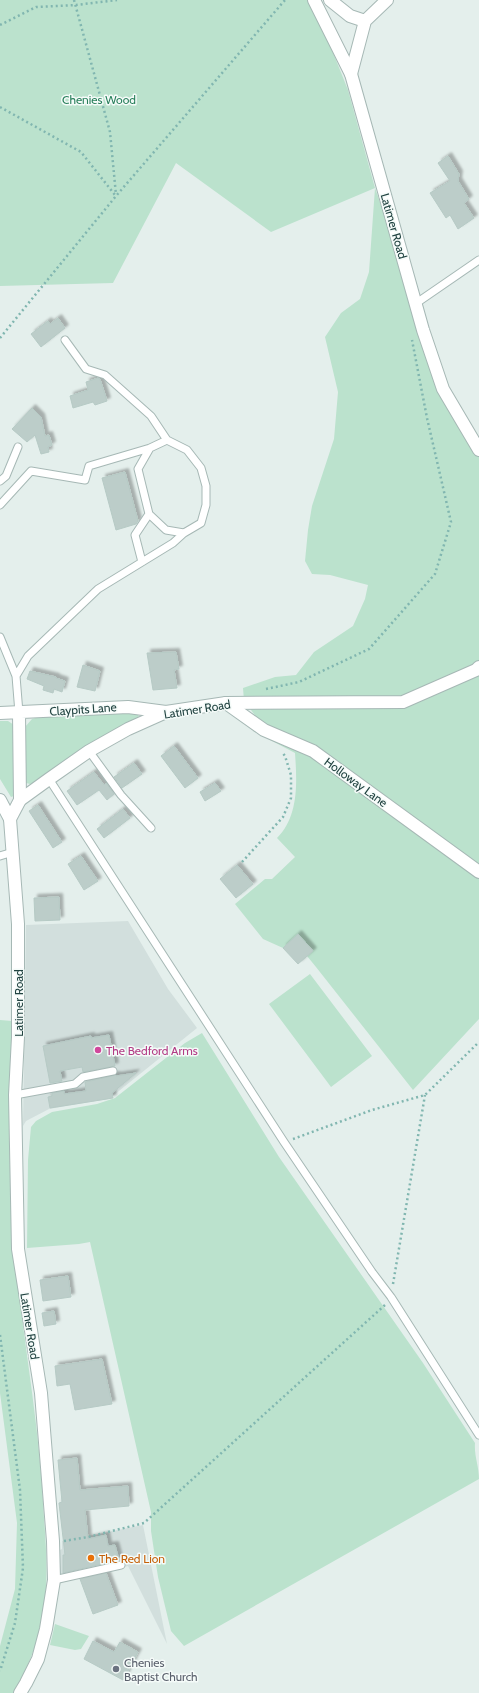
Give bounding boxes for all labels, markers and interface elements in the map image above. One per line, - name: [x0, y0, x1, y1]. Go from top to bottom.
- park label: Chenies Wood: [62, 92, 136, 107]
- street label: Latimer Road: [377, 192, 411, 260]
- street label: Latimer Road: [163, 696, 231, 722]
- street label: Claypits Lane: [49, 699, 117, 719]
- street label: Holloway Lane: [321, 754, 391, 810]
- street label: Latimer Road: [11, 969, 26, 1037]
- place label: The Bedford Arms: [106, 1043, 198, 1058]
- marker: The Bedford Arms: [93, 1045, 103, 1055]
- street label: Latimer Road: [17, 1292, 43, 1360]
- place label: The Red Lion: [99, 1551, 165, 1566]
- marker: The Red Lion: [86, 1553, 96, 1563]
- place label: Chenies Baptist Church: [124, 1655, 198, 1684]
- marker: Chenies Baptist Church: [111, 1664, 121, 1674]

